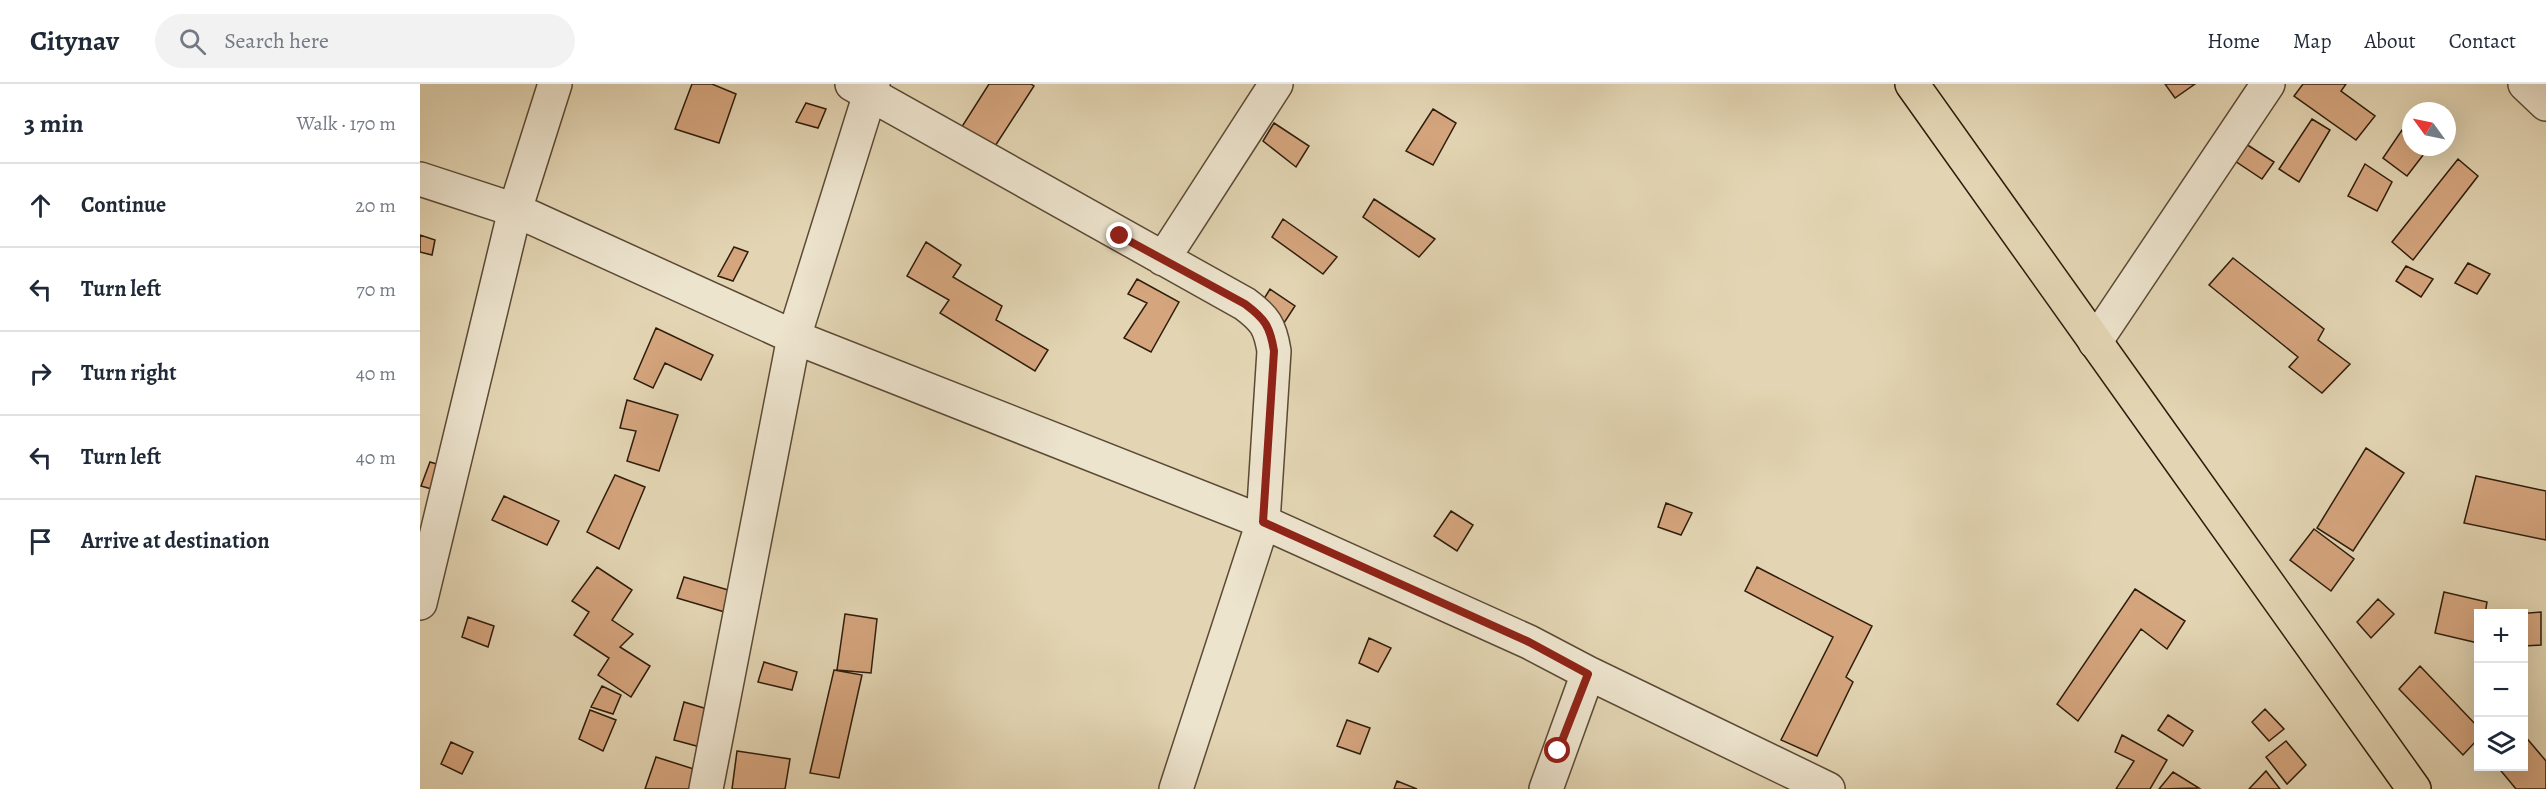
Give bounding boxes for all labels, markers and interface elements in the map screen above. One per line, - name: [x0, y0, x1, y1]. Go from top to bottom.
- search box: [155, 14, 575, 68]
- text: Citynav: [30, 22, 119, 60]
- icon: search: [176, 25, 209, 58]
- text: Search here: [224, 26, 329, 56]
- text: Home: [2207, 27, 2260, 55]
- text: Map: [2293, 27, 2331, 55]
- text: About: [2364, 27, 2416, 55]
- text: Contact: [2449, 27, 2516, 55]
- north arrow: [2402, 102, 2456, 156]
- text: 3 min: [24, 106, 84, 141]
- text: Walk · 170 m: [296, 110, 396, 137]
- icon: ahead: [24, 189, 57, 222]
- text: Continue: [81, 190, 166, 220]
- text: 20 m: [355, 192, 396, 219]
- route end: [1106, 222, 1132, 248]
- icon: left: [24, 273, 57, 306]
- text: Turn left: [81, 274, 161, 304]
- text: 70 m: [356, 276, 396, 303]
- icon: right: [24, 357, 57, 390]
- text: Turn right: [81, 358, 177, 388]
- text: 40 m: [356, 360, 396, 387]
- icon: left: [24, 441, 57, 474]
- text: Turn left: [81, 442, 161, 472]
- text: 40 m: [356, 444, 396, 471]
- icon: arrive: [24, 525, 57, 558]
- text: Arrive at destination: [81, 526, 270, 556]
- map controls: [2474, 609, 2528, 771]
- button: +: [2474, 609, 2528, 663]
- button: −: [2474, 663, 2528, 717]
- button: layers: [2474, 717, 2528, 771]
- route start: [1544, 737, 1570, 763]

